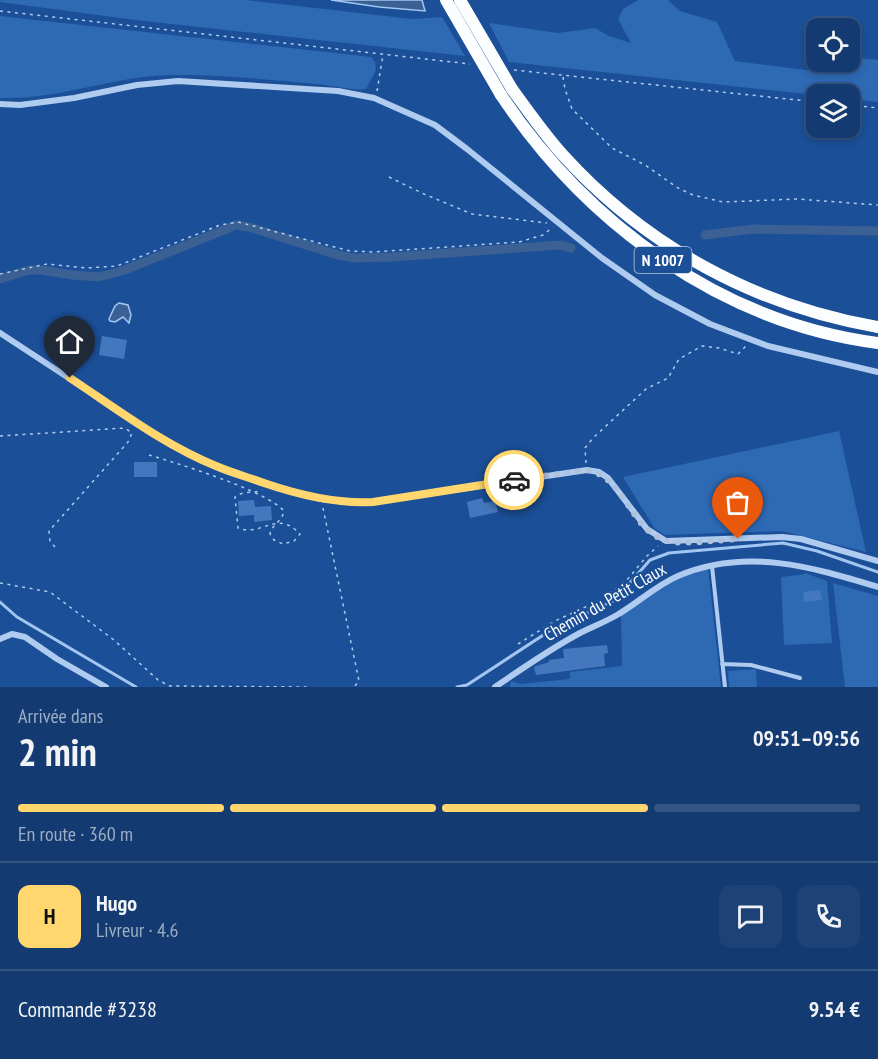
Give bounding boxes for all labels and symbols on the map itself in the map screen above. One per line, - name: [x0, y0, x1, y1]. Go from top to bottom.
- road number: N 1007: [634, 247, 692, 273]
- pin: [44, 316, 95, 378]
- courier: [484, 450, 544, 510]
- pin: [712, 477, 763, 539]
- street label: Chemin du Petit Claux: [539, 557, 671, 646]

